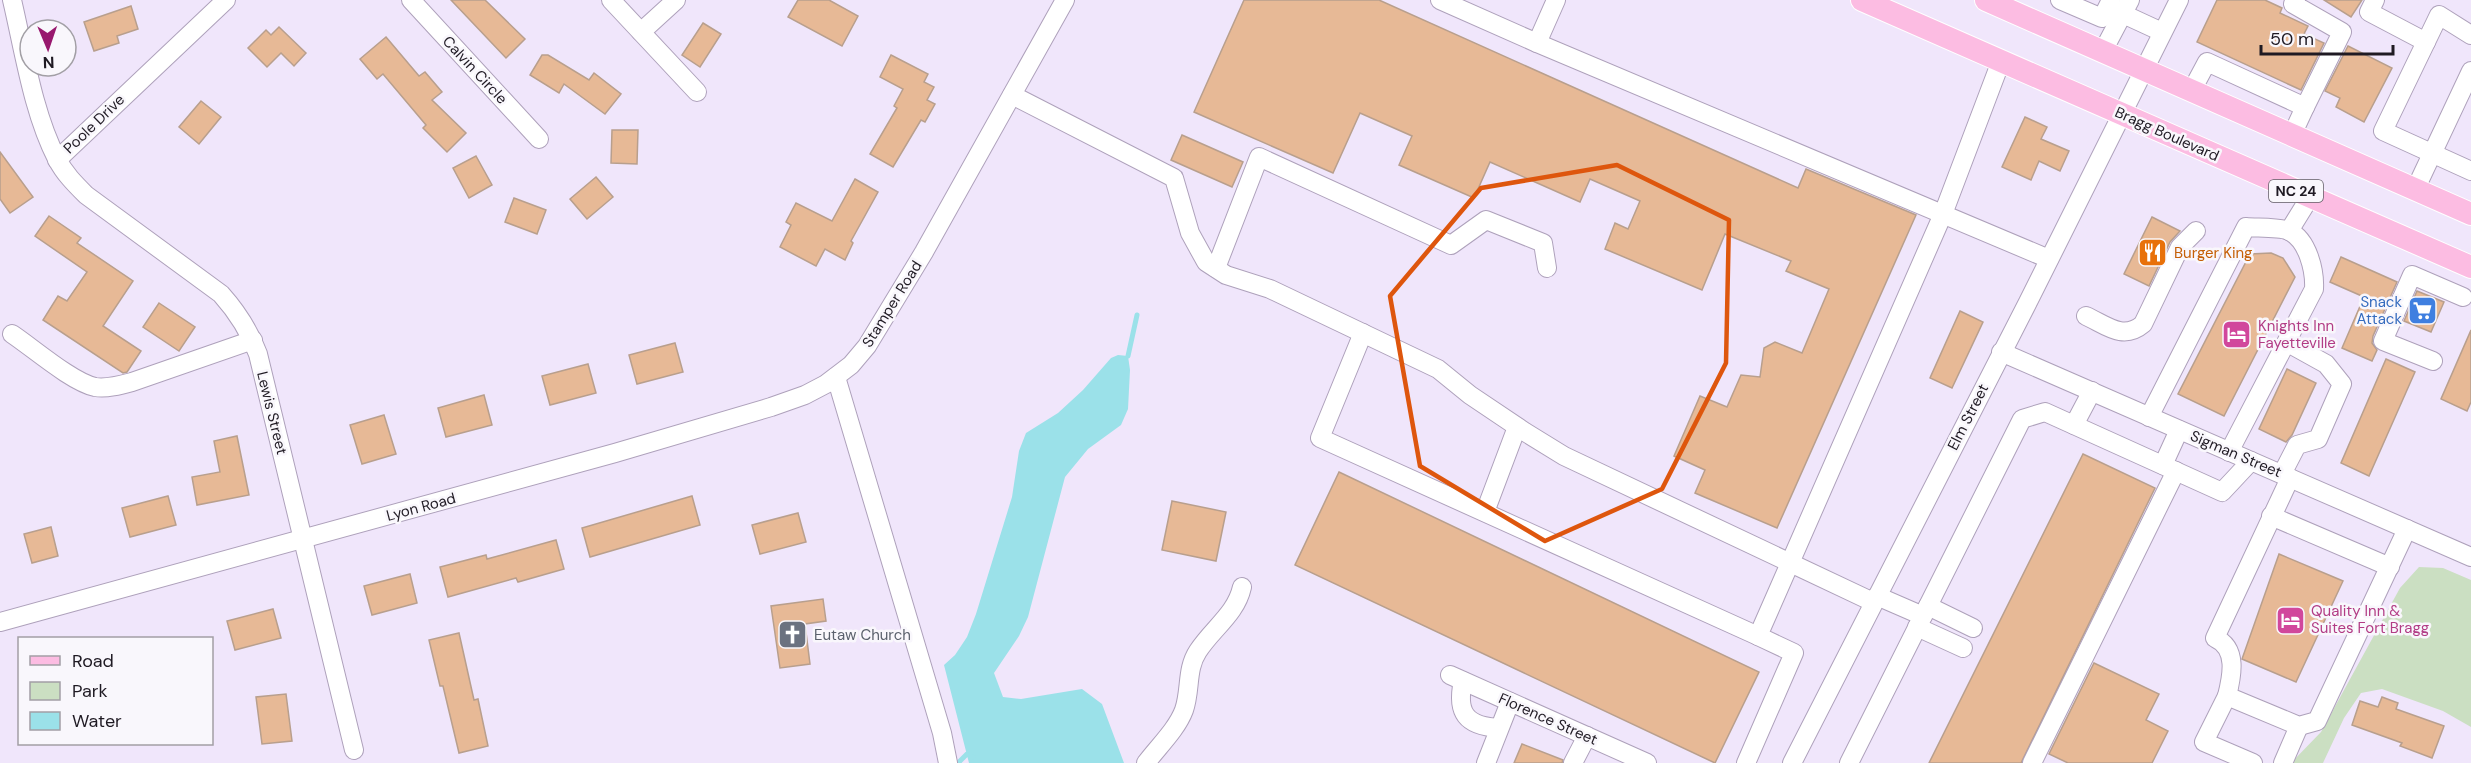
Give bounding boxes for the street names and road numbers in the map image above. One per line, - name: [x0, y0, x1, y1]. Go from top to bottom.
- street label: Calvin Circle: [438, 32, 512, 108]
- street label: Poole Drive: [59, 90, 129, 158]
- street label: Bragg Boulevard: [2112, 102, 2222, 166]
- road number: NC 24: [2269, 180, 2323, 202]
- street label: Stamper Road: [857, 257, 927, 351]
- street label: Lewis Street: [252, 369, 292, 457]
- street label: Elm Street: [1943, 380, 1993, 453]
- street label: Sigman Street: [2187, 426, 2285, 482]
- street label: Lyon Road: [384, 488, 458, 526]
- street label: Florence Street: [1495, 688, 1601, 750]

